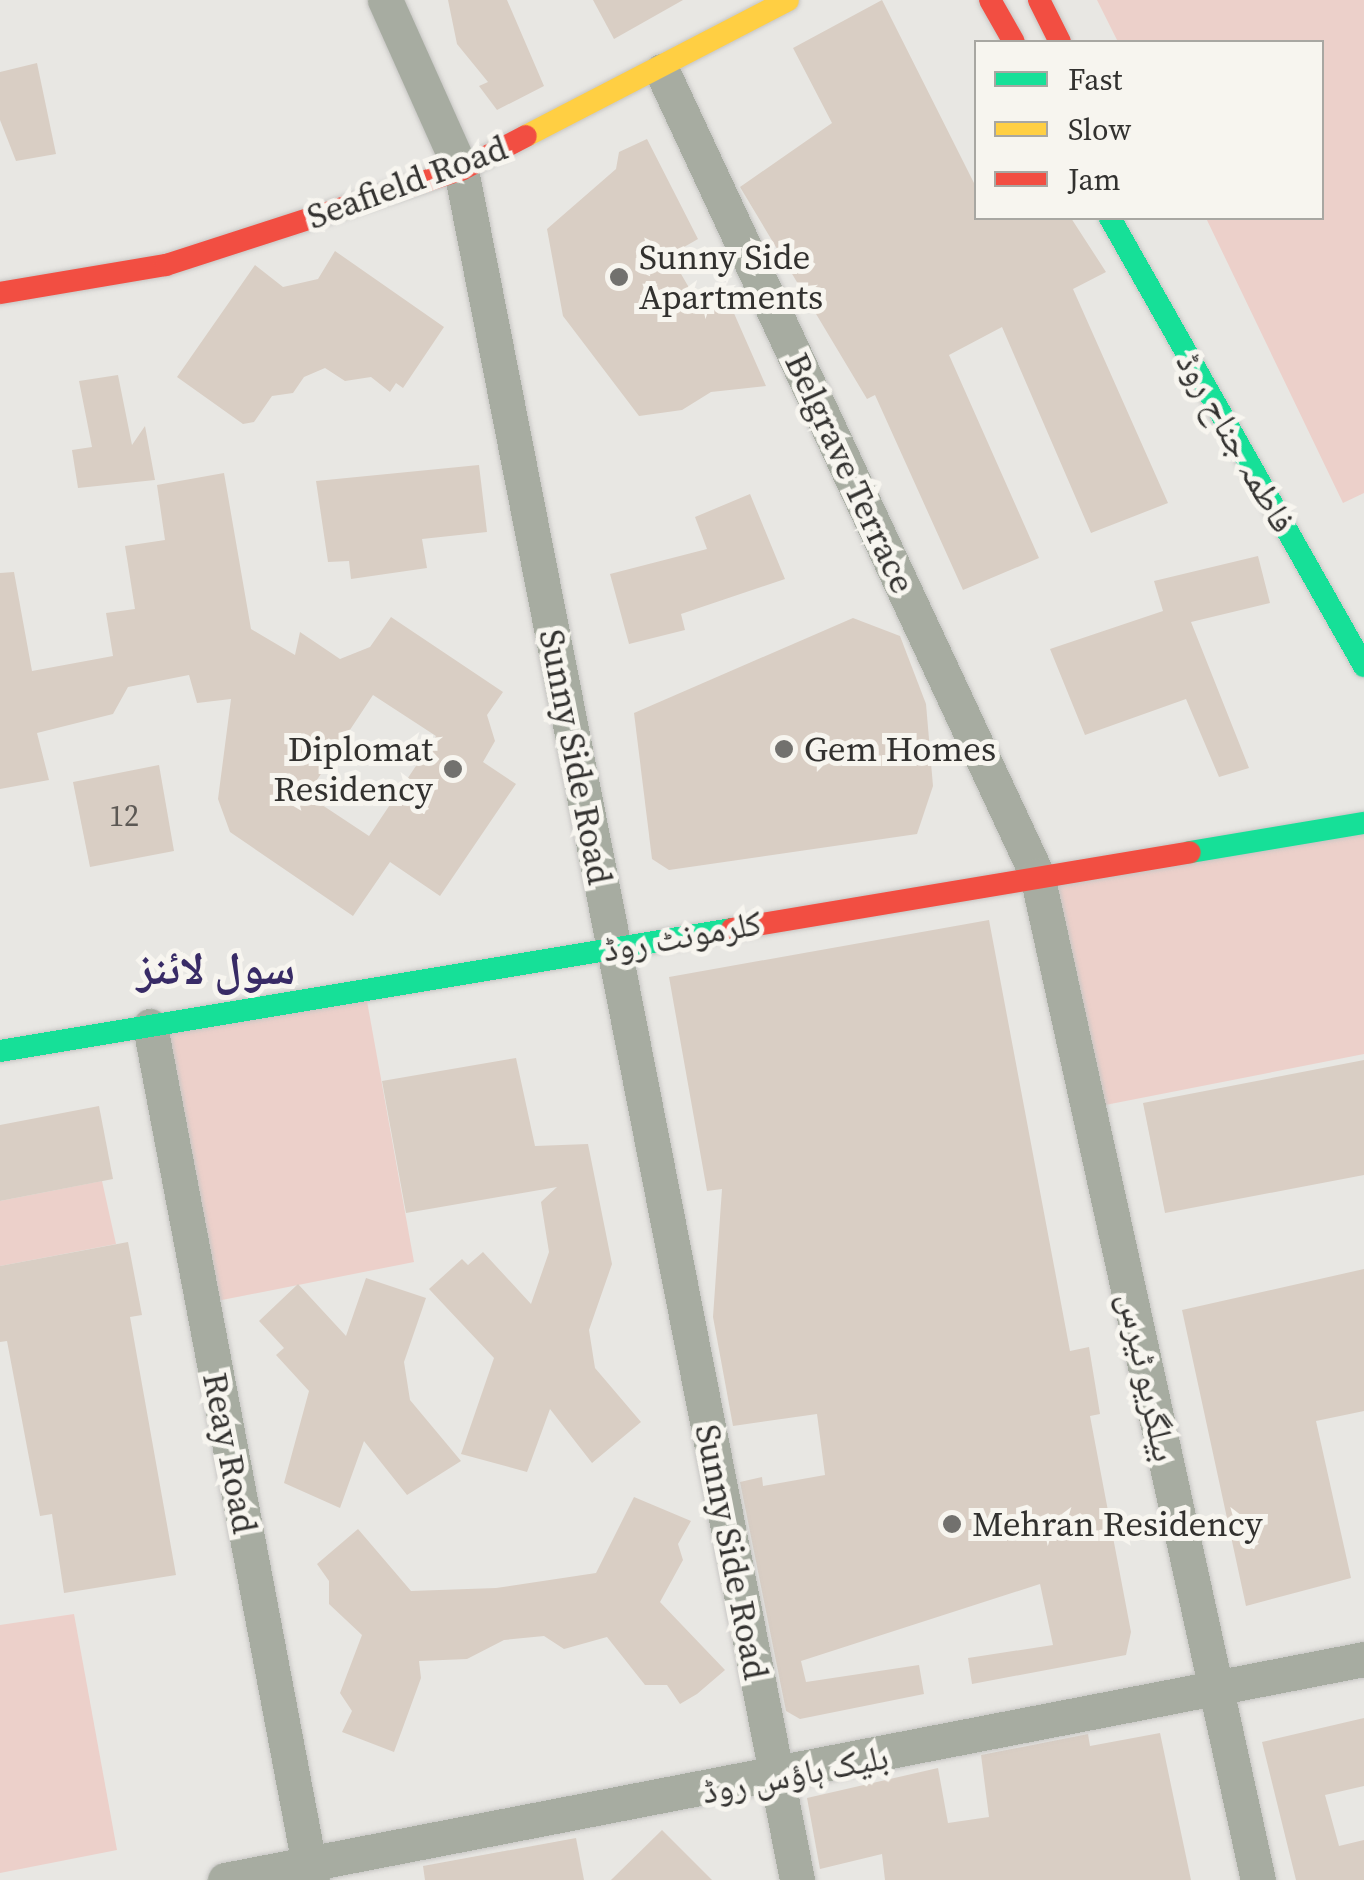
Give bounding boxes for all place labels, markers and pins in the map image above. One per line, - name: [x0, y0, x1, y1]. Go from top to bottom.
- place label: Sunny Side Apartments: [639, 236, 823, 318]
- marker: Sunny Side Apartments: [608, 266, 630, 288]
- place label: Diplomat Residency: [273, 728, 433, 810]
- place label: Gem Homes: [804, 728, 996, 770]
- marker: Gem Homes: [773, 738, 795, 760]
- marker: Diplomat Residency: [442, 758, 464, 780]
- place label: Mehran Residency: [972, 1503, 1263, 1545]
- marker: Mehran Residency: [941, 1513, 963, 1535]

